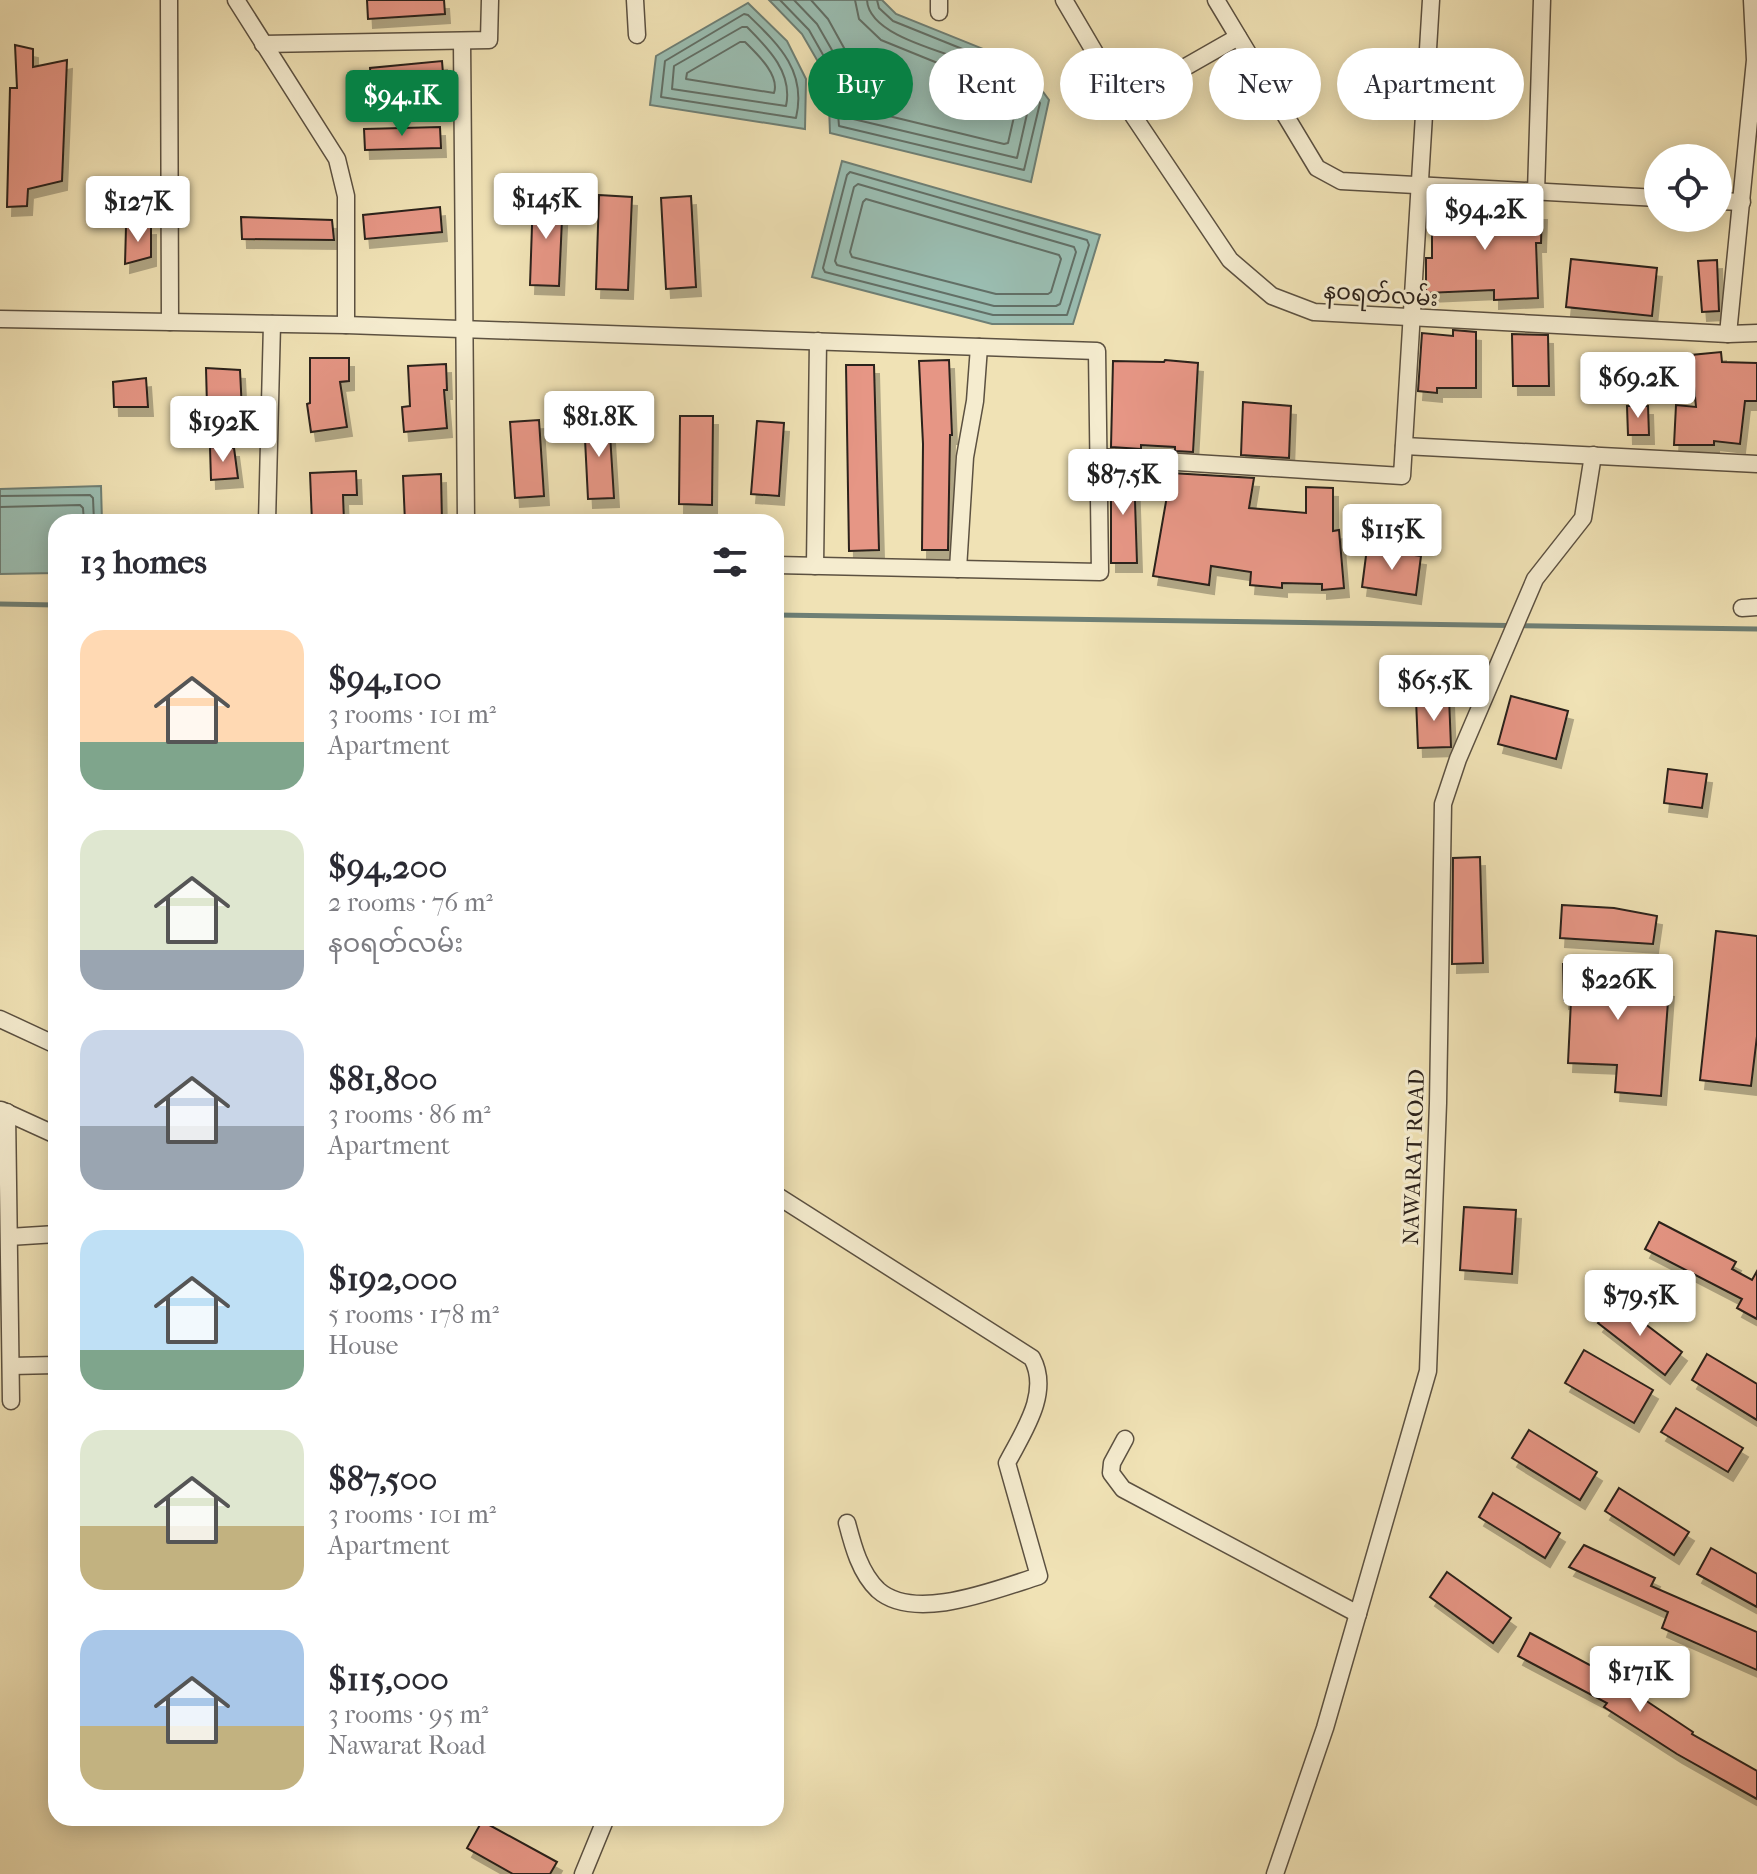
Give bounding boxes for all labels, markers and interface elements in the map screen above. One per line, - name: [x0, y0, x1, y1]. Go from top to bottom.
- chip: Buy: [808, 48, 913, 120]
- chip: Rent: [929, 48, 1044, 120]
- chip: Filters: [1060, 48, 1193, 120]
- chip: New: [1209, 48, 1321, 120]
- chip: Apartment: [1337, 48, 1524, 120]
- pin: $94.1K: [337, 70, 467, 138]
- text: $94.1K: [364, 80, 440, 111]
- map controls: [1644, 144, 1732, 232]
- button: locate: [1644, 144, 1732, 232]
- pin: $145K: [490, 173, 602, 241]
- pin: $127K: [82, 176, 194, 244]
- text: $145K: [512, 183, 580, 214]
- pin: $94.2K: [1420, 184, 1550, 252]
- text: $127K: [104, 186, 172, 217]
- text: $94.2K: [1444, 194, 1526, 225]
- street label: နဝရတ်လမ်း: [1323, 275, 1439, 316]
- pin: $69.2K: [1573, 352, 1703, 420]
- text: $69.2K: [1598, 362, 1678, 393]
- pin: $81.8K: [534, 391, 664, 459]
- pin: $192K: [167, 396, 279, 464]
- text: $81.8K: [562, 401, 636, 432]
- text: $192K: [188, 406, 258, 437]
- pin: $87.5K: [1058, 449, 1188, 517]
- text: $87.5K: [1086, 459, 1160, 490]
- pin: $115K: [1336, 504, 1448, 572]
- text: $115K: [1361, 514, 1423, 545]
- icon: filters: [708, 540, 752, 584]
- text: 13 homes: [80, 542, 207, 582]
- pin: $65.5K: [1369, 655, 1499, 723]
- text: $94,100: [328, 659, 442, 699]
- icon: home: [144, 662, 240, 758]
- text: $65.5K: [1397, 665, 1471, 696]
- text: 3 rooms · 101 m²: [328, 699, 496, 730]
- text: Apartment: [328, 730, 450, 761]
- text: $94,200: [328, 847, 447, 887]
- icon: home: [144, 862, 240, 958]
- text: 2 rooms · 76 m²: [328, 887, 493, 918]
- text: နဝရတ်လမ်း: [328, 928, 463, 959]
- pin: $226K: [1562, 954, 1674, 1022]
- text: $226K: [1581, 964, 1655, 995]
- text: $81,800: [328, 1059, 438, 1099]
- icon: home: [144, 1062, 240, 1158]
- street label: NAWARAT ROAD: [1398, 1069, 1430, 1246]
- text: 3 rooms · 86 m²: [328, 1099, 491, 1130]
- text: Apartment: [328, 1130, 450, 1161]
- text: $192,000: [328, 1259, 457, 1299]
- icon: home: [144, 1262, 240, 1358]
- pin: $79.5K: [1575, 1270, 1705, 1338]
- text: $79.5K: [1603, 1280, 1677, 1311]
- text: 5 rooms · 178 m²: [328, 1299, 499, 1330]
- text: House: [328, 1330, 398, 1361]
- text: $87,500: [328, 1459, 437, 1499]
- icon: home: [144, 1462, 240, 1558]
- text: 3 rooms · 101 m²: [328, 1499, 496, 1530]
- text: Apartment: [328, 1530, 450, 1561]
- pin: $171K: [1584, 1646, 1696, 1714]
- text: $171K: [1608, 1656, 1672, 1687]
- text: $115,000: [328, 1659, 449, 1699]
- icon: home: [144, 1662, 240, 1758]
- text: 3 rooms · 95 m²: [328, 1699, 488, 1730]
- text: Nawarat Road: [328, 1730, 486, 1761]

